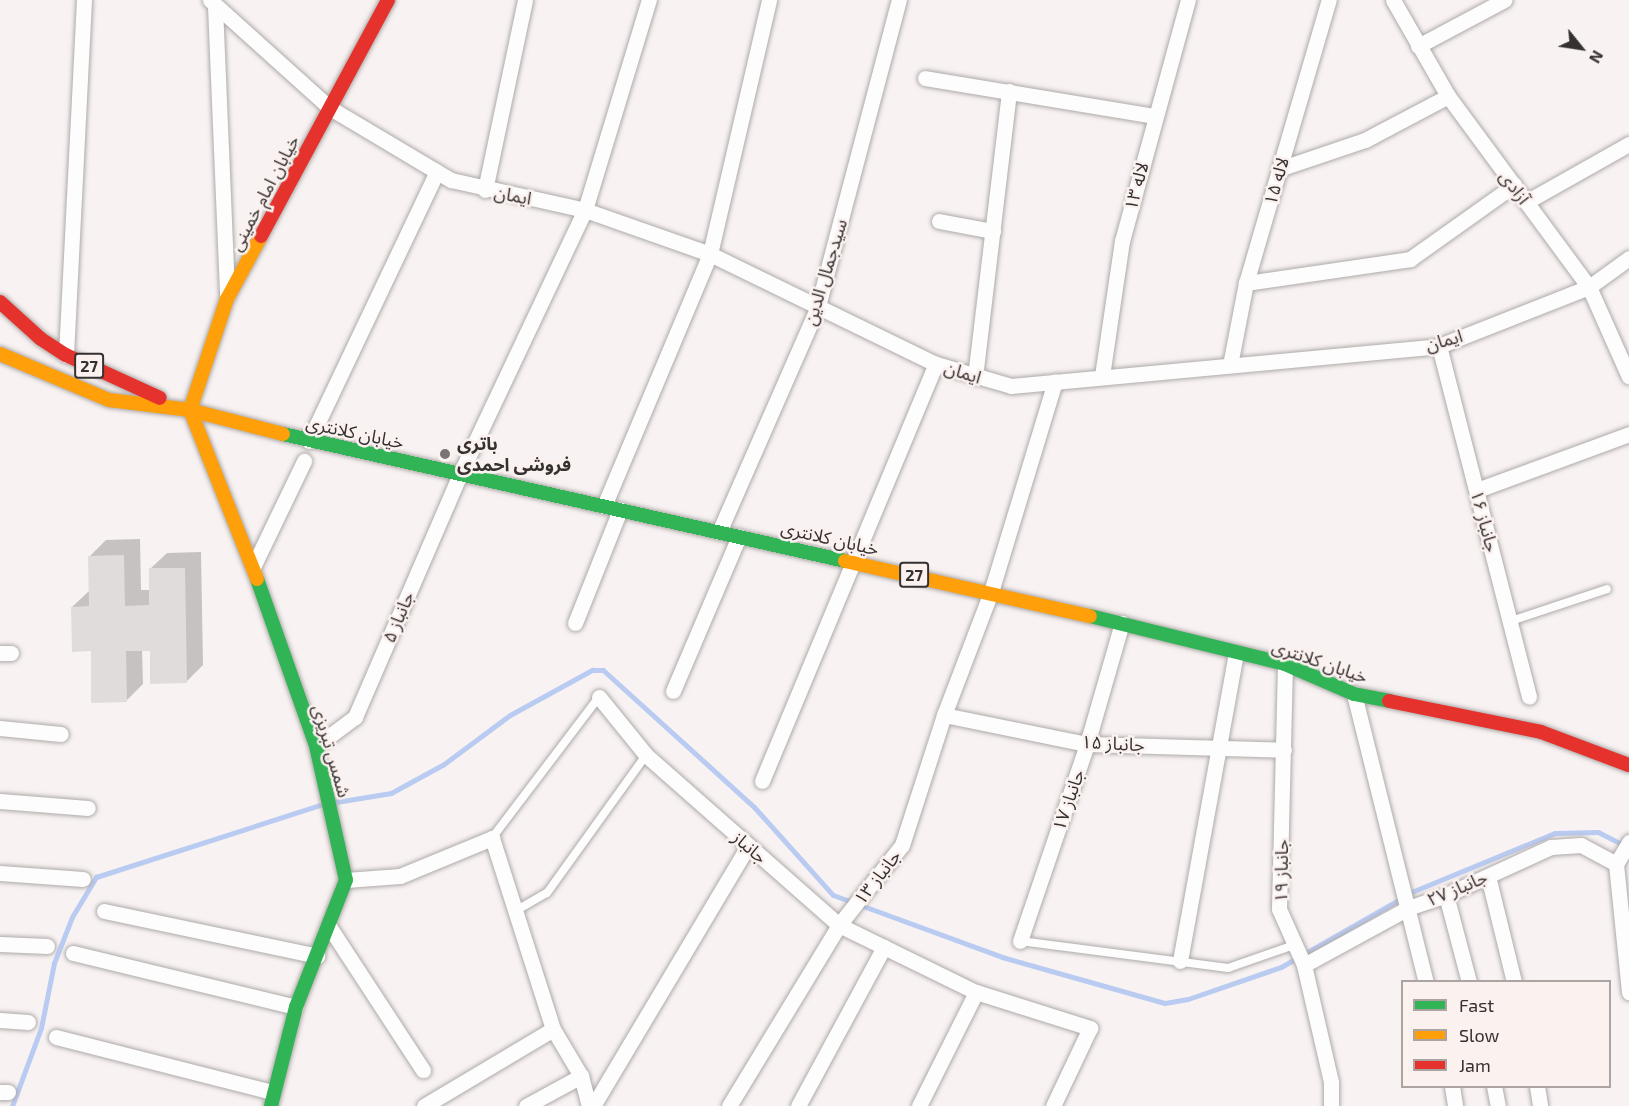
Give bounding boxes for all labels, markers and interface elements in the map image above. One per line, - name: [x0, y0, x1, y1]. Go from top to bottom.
- north arrow: [1551, 18, 1611, 78]
- text: N: [1586, 47, 1608, 67]
- street label: خیابان امام خمینی: [224, 132, 304, 254]
- street label: لاله ۱۵: [1259, 155, 1293, 207]
- street label: لاله ۱۳: [1119, 160, 1153, 212]
- street label: آزادی: [1495, 166, 1535, 208]
- street label: ایمان: [492, 181, 534, 209]
- street label: سیدجمال الدین: [799, 216, 851, 328]
- street label: ایمان: [1423, 325, 1465, 355]
- road number: 27: [74, 353, 104, 379]
- street label: ایمان: [942, 356, 984, 388]
- street label: خیابان کلانتری: [304, 411, 406, 453]
- place label: باتری فروشی احمدی: [457, 433, 571, 476]
- marker: باتری فروشی احمدی: [438, 447, 452, 461]
- street label: جانباز ۱۶: [1466, 488, 1504, 554]
- street label: خیابان کلانتری: [779, 516, 881, 560]
- road number: 27: [899, 562, 929, 588]
- street label: جانباز ۵: [378, 588, 418, 646]
- street label: خیابان کلانتری: [1269, 635, 1371, 687]
- street label: شمس تبریزی: [308, 702, 356, 800]
- street label: جانباز ۱۵: [1081, 731, 1145, 755]
- street label: جانباز ۱۷: [1047, 767, 1089, 833]
- street label: جانباز: [728, 826, 772, 868]
- street label: جانباز ۱۹: [1270, 839, 1292, 903]
- street label: جانباز ۱۳: [849, 845, 905, 909]
- street label: جانباز ۲۷: [1424, 866, 1490, 910]
- legend: [1401, 980, 1611, 1088]
- text: Fast: [1459, 994, 1494, 1016]
- text: Slow: [1459, 1024, 1499, 1046]
- text: Jam: [1459, 1054, 1491, 1076]

